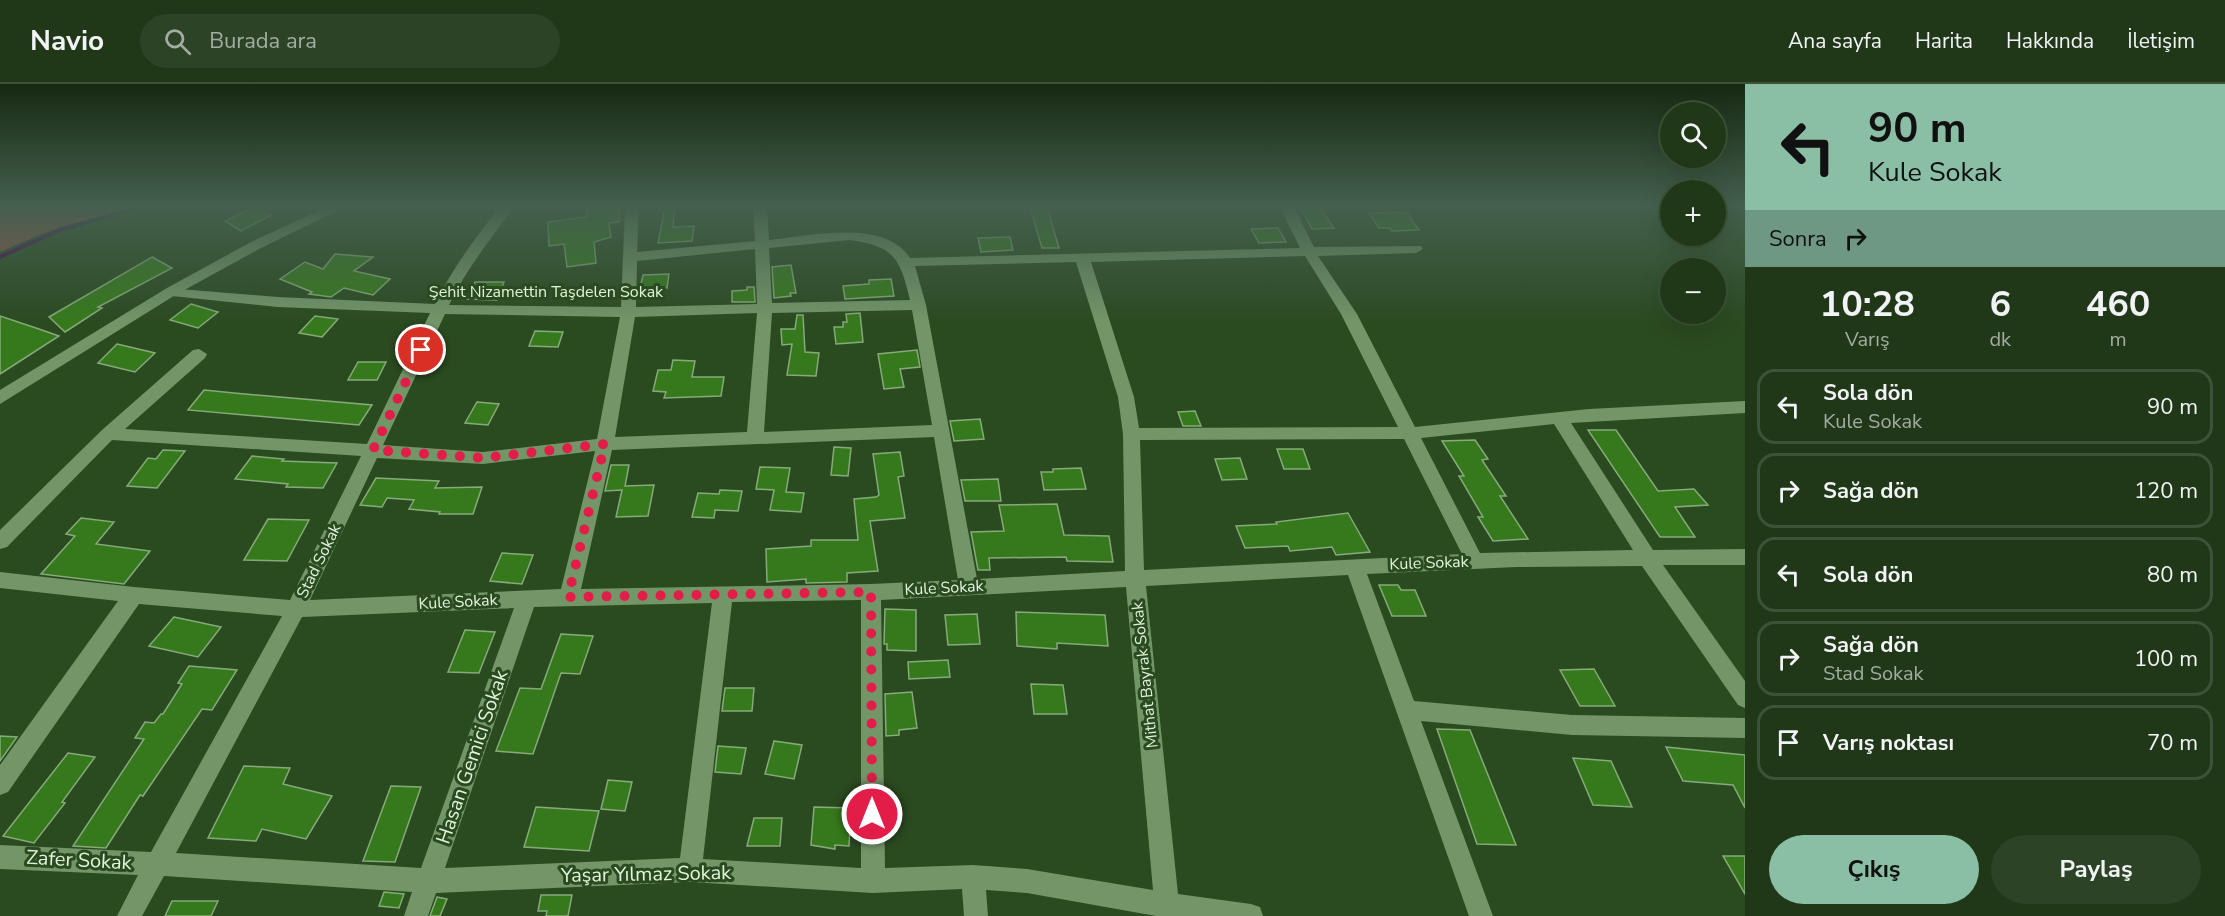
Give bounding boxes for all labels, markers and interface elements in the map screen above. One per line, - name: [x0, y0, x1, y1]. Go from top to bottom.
- search box: [140, 14, 560, 68]
- text: Navio: [30, 22, 104, 60]
- icon: search: [161, 25, 194, 58]
- text: Burada ara: [209, 26, 317, 56]
- text: Ana sayfa: [1788, 27, 1882, 55]
- text: Harita: [1915, 27, 1973, 55]
- text: Hakkında: [2006, 27, 2094, 55]
- text: İletişim: [2127, 27, 2195, 55]
- text: 90 m: [1868, 100, 1967, 157]
- map controls: [1660, 102, 1726, 324]
- button: search: [1660, 102, 1726, 168]
- icon: left: [1769, 108, 1847, 186]
- text: Kule Sokak: [1868, 154, 2002, 191]
- button: +: [1660, 180, 1726, 246]
- icon: right: [1839, 222, 1872, 255]
- text: Sonra: [1769, 224, 1827, 254]
- button: −: [1660, 258, 1726, 324]
- text: 10:28: [1820, 280, 1915, 329]
- text: 6: [1989, 280, 2011, 329]
- text: 460: [2086, 280, 2150, 329]
- street label: Şehit Nizamettin Taşdelen Sokak: [429, 281, 664, 303]
- pin: [395, 324, 446, 375]
- text: Varış: [1845, 326, 1890, 353]
- text: dk: [1989, 326, 2011, 353]
- text: m: [2109, 326, 2127, 353]
- icon: arrive: [404, 333, 437, 366]
- text: Sola dön: [1823, 378, 1913, 408]
- icon: left: [1772, 390, 1805, 423]
- text: 90 m: [2147, 392, 2198, 422]
- text: Kule Sokak: [1823, 408, 1922, 435]
- icon: right: [1772, 474, 1805, 507]
- text: Sağa dön: [1823, 476, 1919, 506]
- text: 120 m: [2134, 476, 2198, 506]
- street label: Stad Sokak: [291, 519, 347, 602]
- street label: Kule Sokak: [1389, 551, 1470, 575]
- icon: left: [1772, 558, 1805, 591]
- text: Sola dön: [1823, 560, 1913, 590]
- text: 80 m: [2147, 560, 2198, 590]
- street label: Kule Sokak: [904, 575, 985, 601]
- street label: Kule Sokak: [418, 589, 499, 615]
- street label: Mithat Bayrak Sokak: [1126, 600, 1164, 749]
- text: Sağa dön: [1823, 630, 1919, 660]
- icon: right: [1772, 642, 1805, 675]
- text: 100 m: [2134, 644, 2198, 674]
- text: Stad Sokak: [1823, 660, 1924, 687]
- street label: Hasan Gemici Sokak: [430, 665, 515, 848]
- icon: arrive: [1772, 726, 1805, 759]
- text: Varış noktası: [1823, 728, 1954, 758]
- text: 70 m: [2147, 728, 2198, 758]
- position arrow: [840, 782, 904, 846]
- button: Çıkış: [1769, 835, 1979, 904]
- button: Paylaş: [1991, 835, 2201, 904]
- street label: Zafer Sokak: [26, 844, 133, 876]
- street label: Yaşar Yılmaz Sokak: [560, 859, 732, 889]

